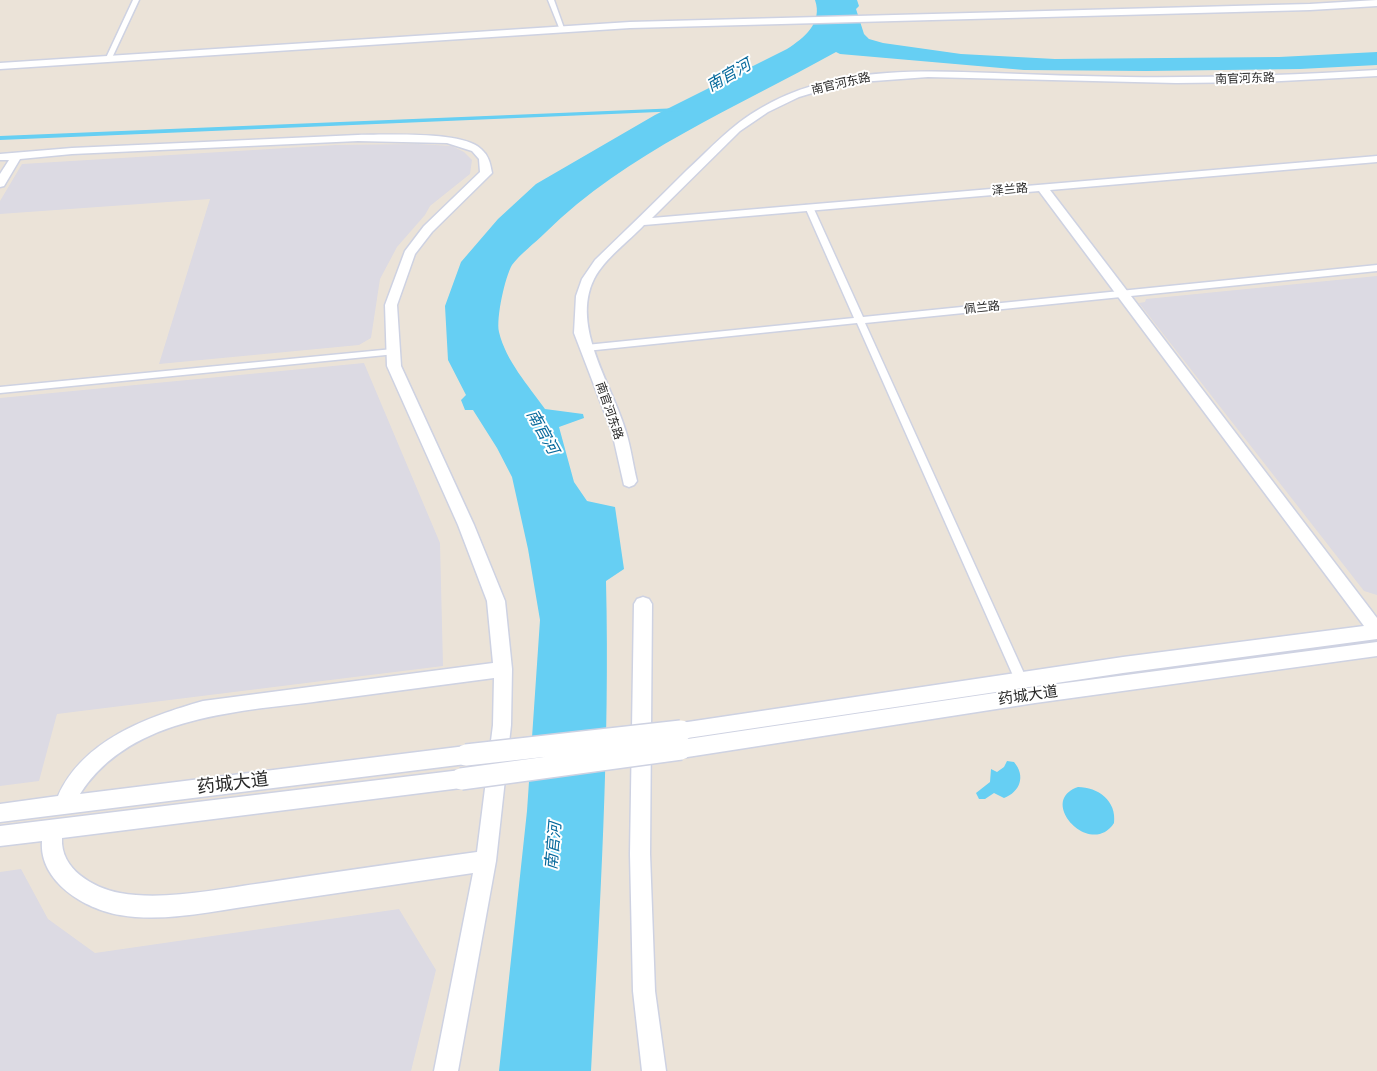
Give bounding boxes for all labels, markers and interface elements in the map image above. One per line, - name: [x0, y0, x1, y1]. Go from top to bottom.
- water label: 南官河: [703, 56, 755, 96]
- street label: 南官河东路: [810, 70, 872, 98]
- street label: 南官河东路: [1215, 71, 1275, 87]
- street label: 泽兰路: [991, 181, 1029, 199]
- street label: 佩兰路: [963, 299, 1001, 317]
- street label: 南官河东路: [592, 380, 626, 442]
- water label: 南官河: [522, 406, 562, 458]
- street label: 药城大道: [997, 683, 1059, 709]
- street label: 药城大道: [196, 769, 270, 799]
- water label: 南官河: [542, 821, 566, 871]

